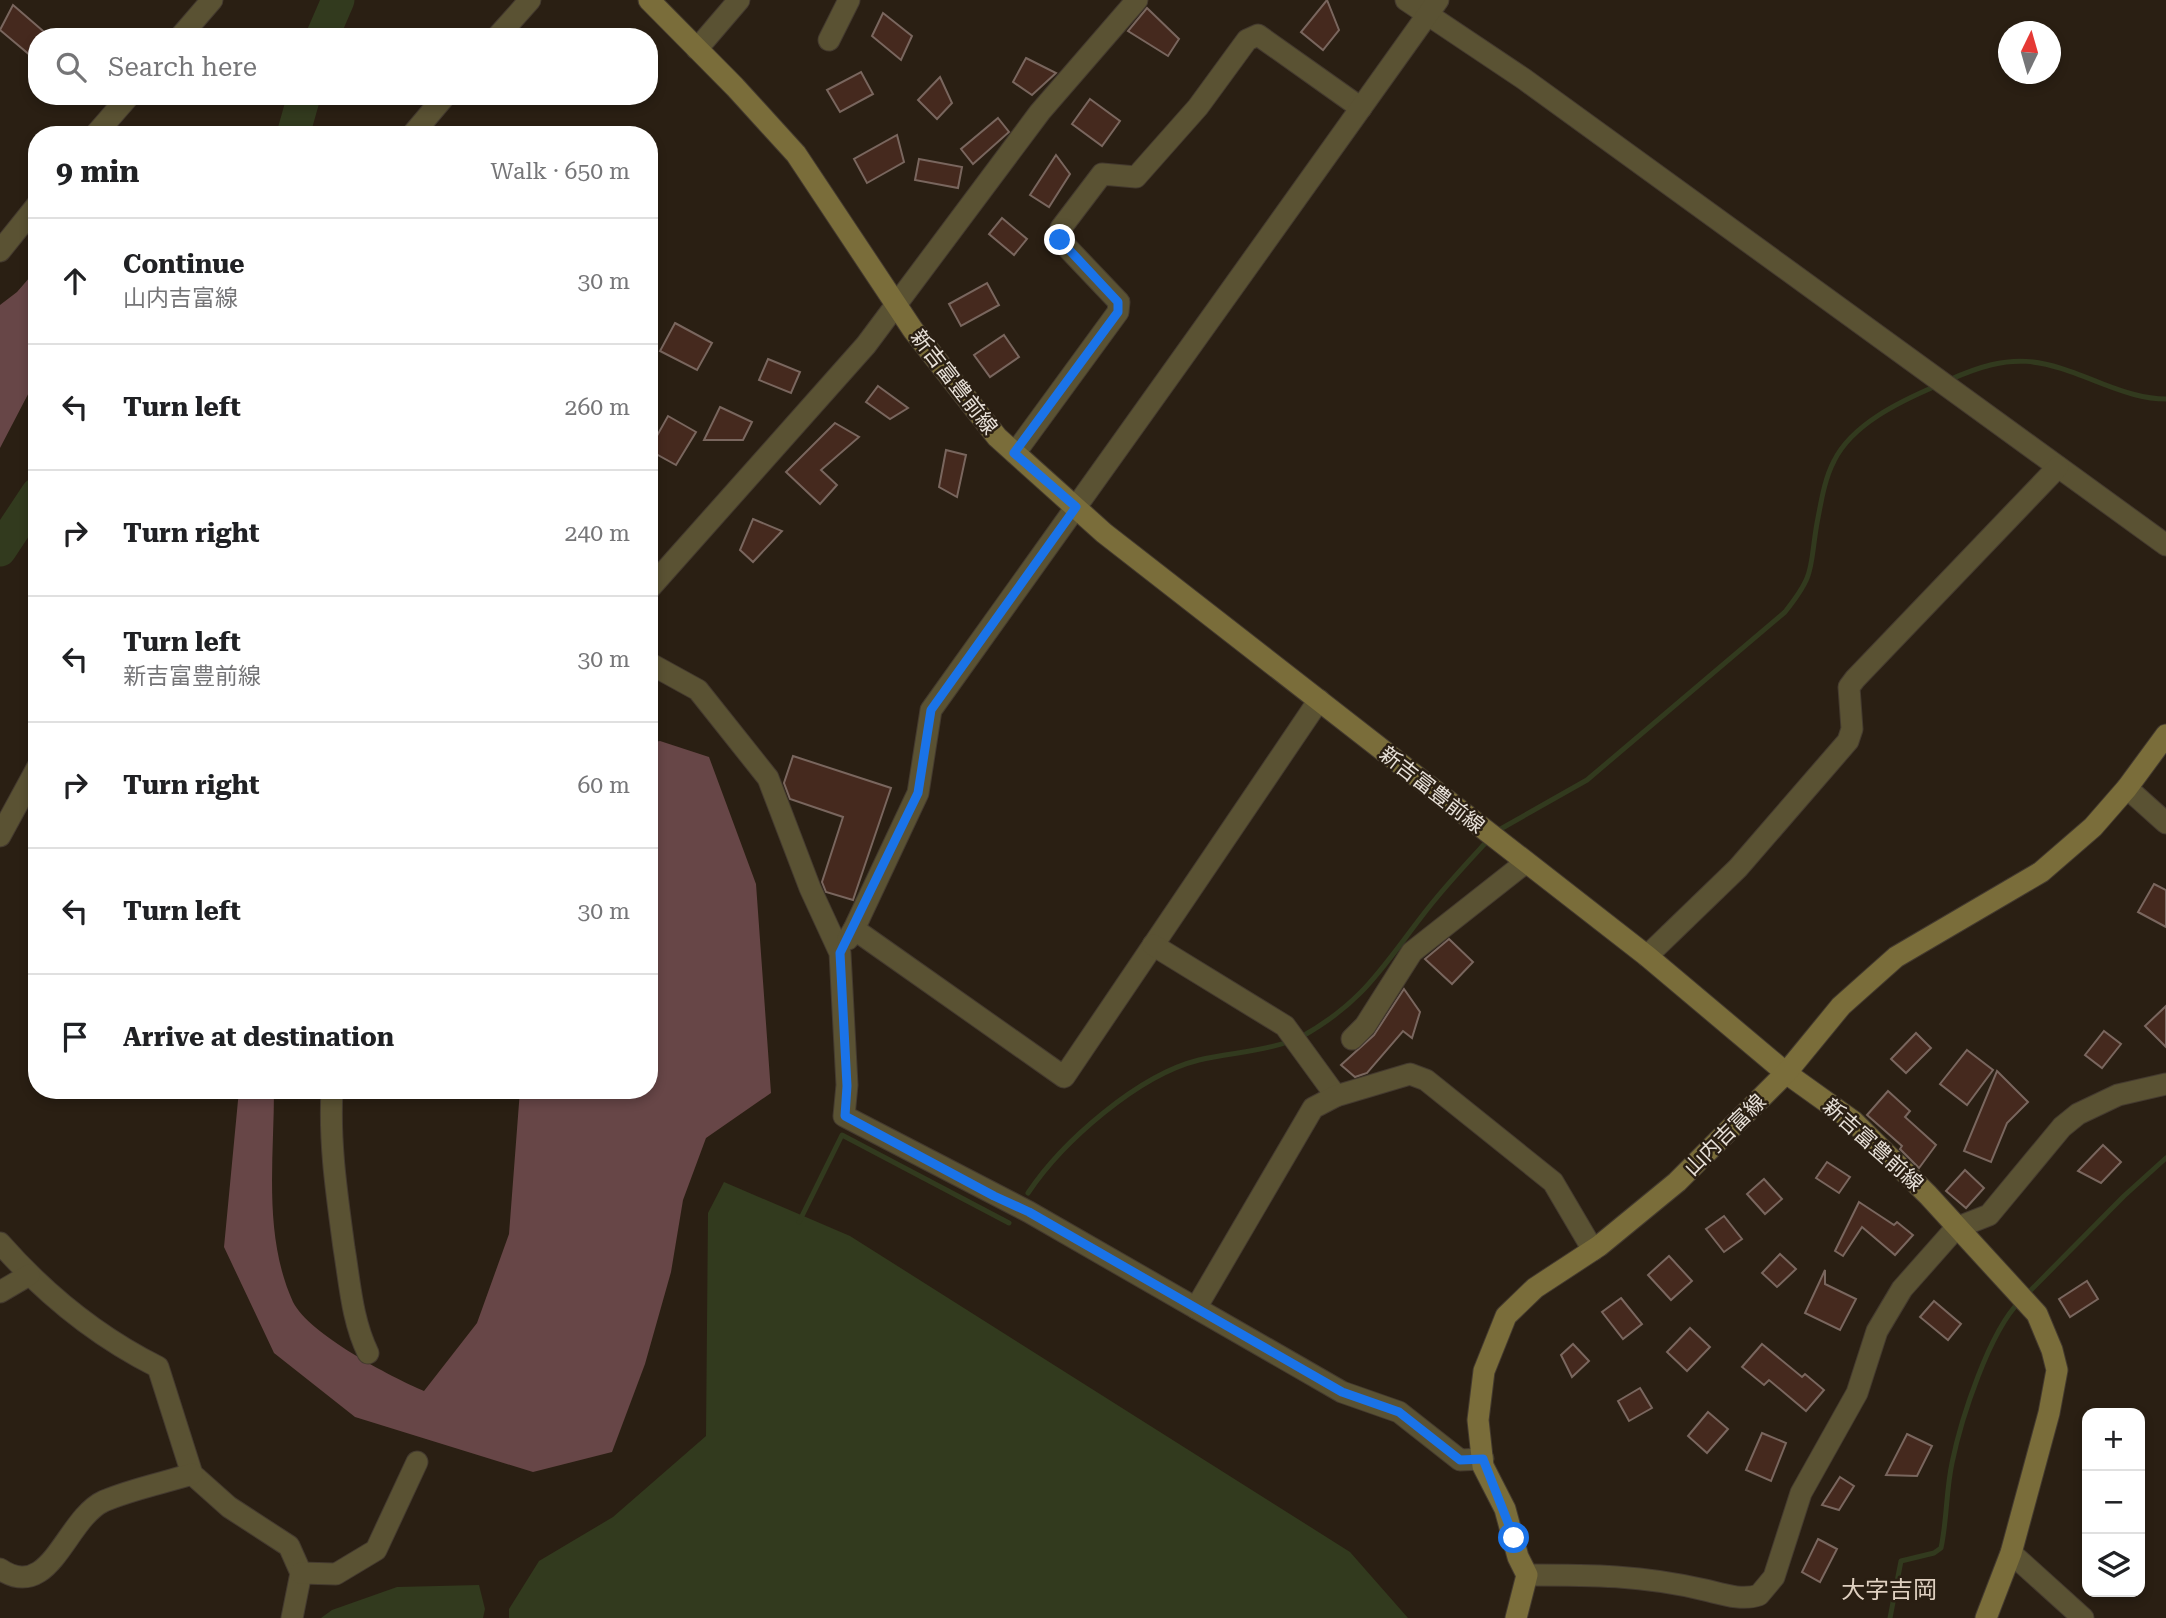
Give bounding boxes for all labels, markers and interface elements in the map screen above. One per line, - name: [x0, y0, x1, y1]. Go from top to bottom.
- north arrow: [1998, 21, 2061, 84]
- search box: [28, 28, 658, 105]
- icon: search: [52, 48, 90, 86]
- text: Search here: [108, 52, 257, 82]
- text: 9 min: [56, 154, 139, 189]
- text: Walk · 650 m: [491, 158, 630, 185]
- route end: [1044, 224, 1075, 255]
- text: Continue: [123, 249, 245, 279]
- icon: ahead: [56, 262, 94, 300]
- text: 30 m: [577, 268, 630, 295]
- text: 山内吉富線: [123, 285, 238, 312]
- street label: 新吉富豊前線: [906, 325, 1002, 439]
- icon: left: [56, 388, 94, 426]
- text: Turn left: [123, 392, 241, 422]
- text: 260 m: [565, 394, 630, 421]
- icon: right: [56, 514, 94, 552]
- text: Turn right: [123, 518, 259, 548]
- text: 240 m: [565, 520, 630, 547]
- text: Turn left: [123, 627, 241, 657]
- icon: left: [56, 640, 94, 678]
- text: 30 m: [577, 646, 630, 673]
- text: 新吉富豊前線: [123, 663, 261, 690]
- street label: 新吉富豊前線: [1375, 742, 1489, 838]
- icon: right: [56, 766, 94, 804]
- text: Turn right: [123, 770, 259, 800]
- text: 60 m: [577, 772, 630, 799]
- icon: left: [56, 892, 94, 930]
- text: Turn left: [123, 896, 241, 926]
- text: 30 m: [577, 898, 630, 925]
- icon: arrive: [56, 1018, 94, 1056]
- text: Arrive at destination: [123, 1022, 394, 1052]
- street label: 山内吉富線: [1679, 1089, 1771, 1181]
- street label: 新吉富豊前線: [1818, 1094, 1928, 1196]
- map controls: [2082, 1408, 2145, 1597]
- button: +: [2082, 1408, 2145, 1471]
- button: −: [2082, 1471, 2145, 1534]
- route start: [1498, 1522, 1529, 1553]
- button: layers: [2082, 1534, 2145, 1597]
- district label: 大字吉岡: [1841, 1576, 1937, 1604]

